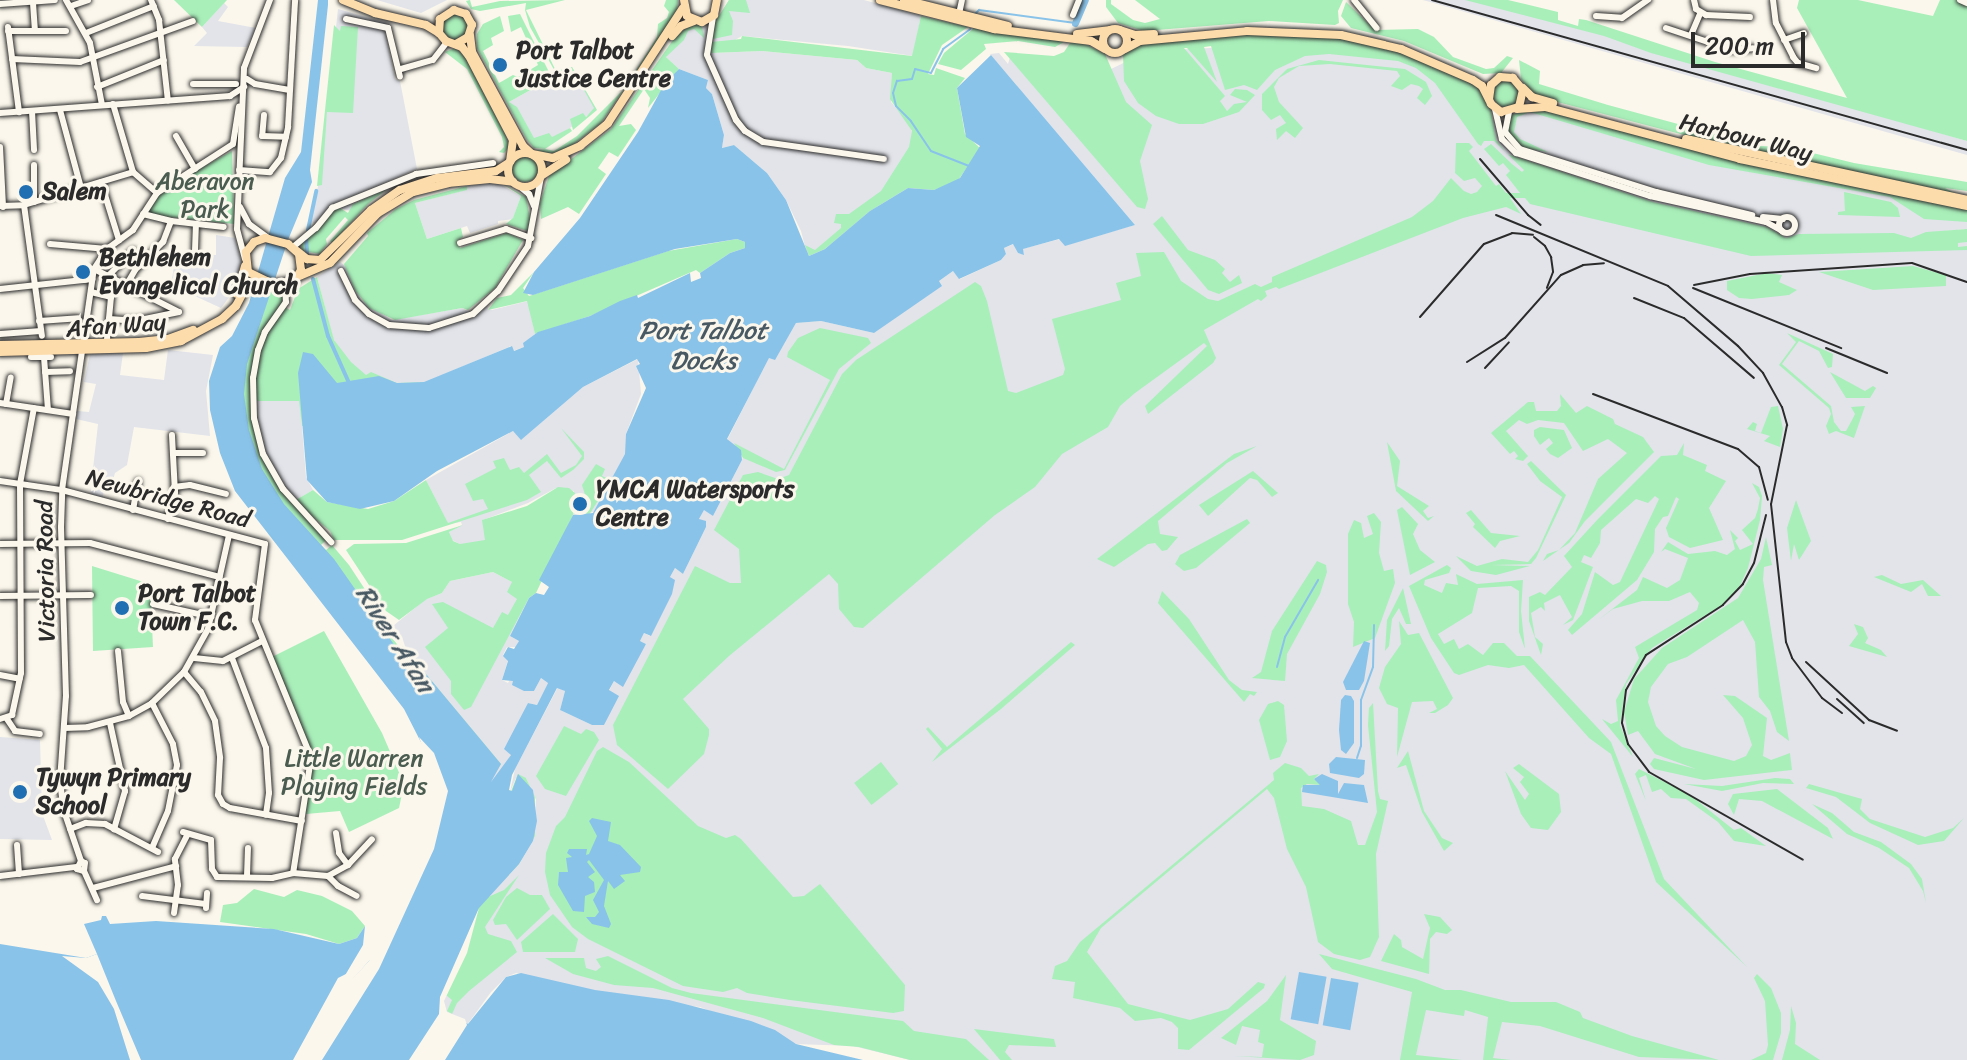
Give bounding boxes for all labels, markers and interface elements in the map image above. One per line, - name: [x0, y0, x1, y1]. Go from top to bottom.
- scale bar: [1695, 16, 1809, 66]
- text: 200 m: [1705, 25, 1774, 67]
- place label: Port Talbot Justice Centre: [516, 37, 671, 93]
- marker: Port Talbot Justice Centre: [491, 56, 509, 74]
- street label: Harbour Way: [1677, 108, 1815, 168]
- park label: Aberavon Park: [155, 168, 255, 224]
- place label: Salem: [42, 178, 107, 206]
- marker: Salem: [17, 183, 35, 201]
- place label: Bethlehem Evangelical Church: [99, 244, 298, 300]
- marker: Bethlehem Evangelical Church: [74, 263, 92, 281]
- street label: Afan Way: [65, 308, 167, 344]
- water label: Port Talbot Docks: [639, 315, 767, 376]
- street label: Newbridge Road: [83, 463, 253, 535]
- place label: YMCA Watersports Centre: [596, 476, 794, 532]
- marker: YMCA Watersports Centre: [571, 495, 589, 513]
- street label: Victoria Road: [30, 500, 62, 642]
- place label: Port Talbot Town F.C.: [138, 580, 256, 636]
- water label: River Afan: [349, 580, 441, 698]
- marker: Port Talbot Town F.C.: [113, 599, 131, 617]
- park label: Little Warren Playing Fields: [281, 745, 427, 801]
- place label: Tywyn Primary School: [36, 764, 191, 820]
- marker: Tywyn Primary School: [11, 783, 29, 801]

